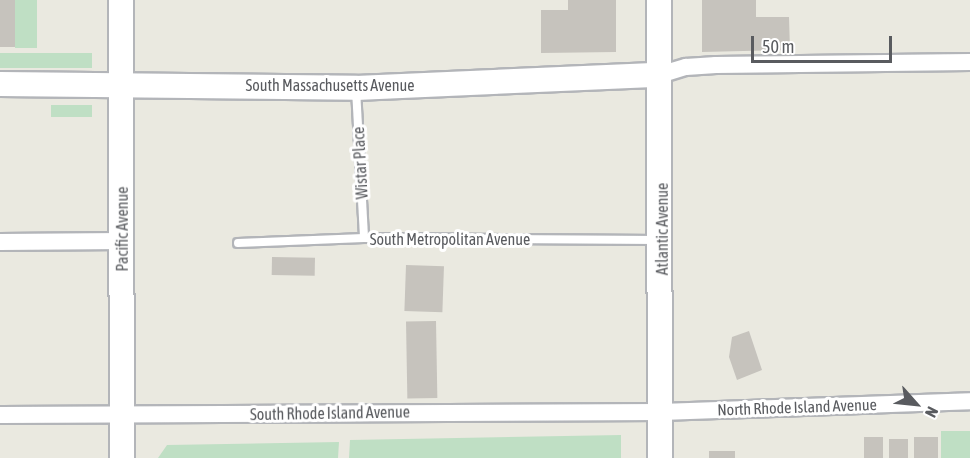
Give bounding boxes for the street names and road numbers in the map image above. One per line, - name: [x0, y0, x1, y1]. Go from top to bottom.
- street label: South Massachusetts Avenue: [245, 75, 415, 95]
- street label: Wistar Place: [349, 126, 371, 200]
- street label: Atlantic Avenue: [652, 183, 672, 275]
- street label: Pacific Avenue: [112, 186, 132, 272]
- street label: South Metropolitan Avenue: [370, 229, 530, 249]
- street label: North Rhode Island Avenue: [717, 395, 877, 419]
- street label: South Rhode Island Avenue: [250, 402, 410, 424]

